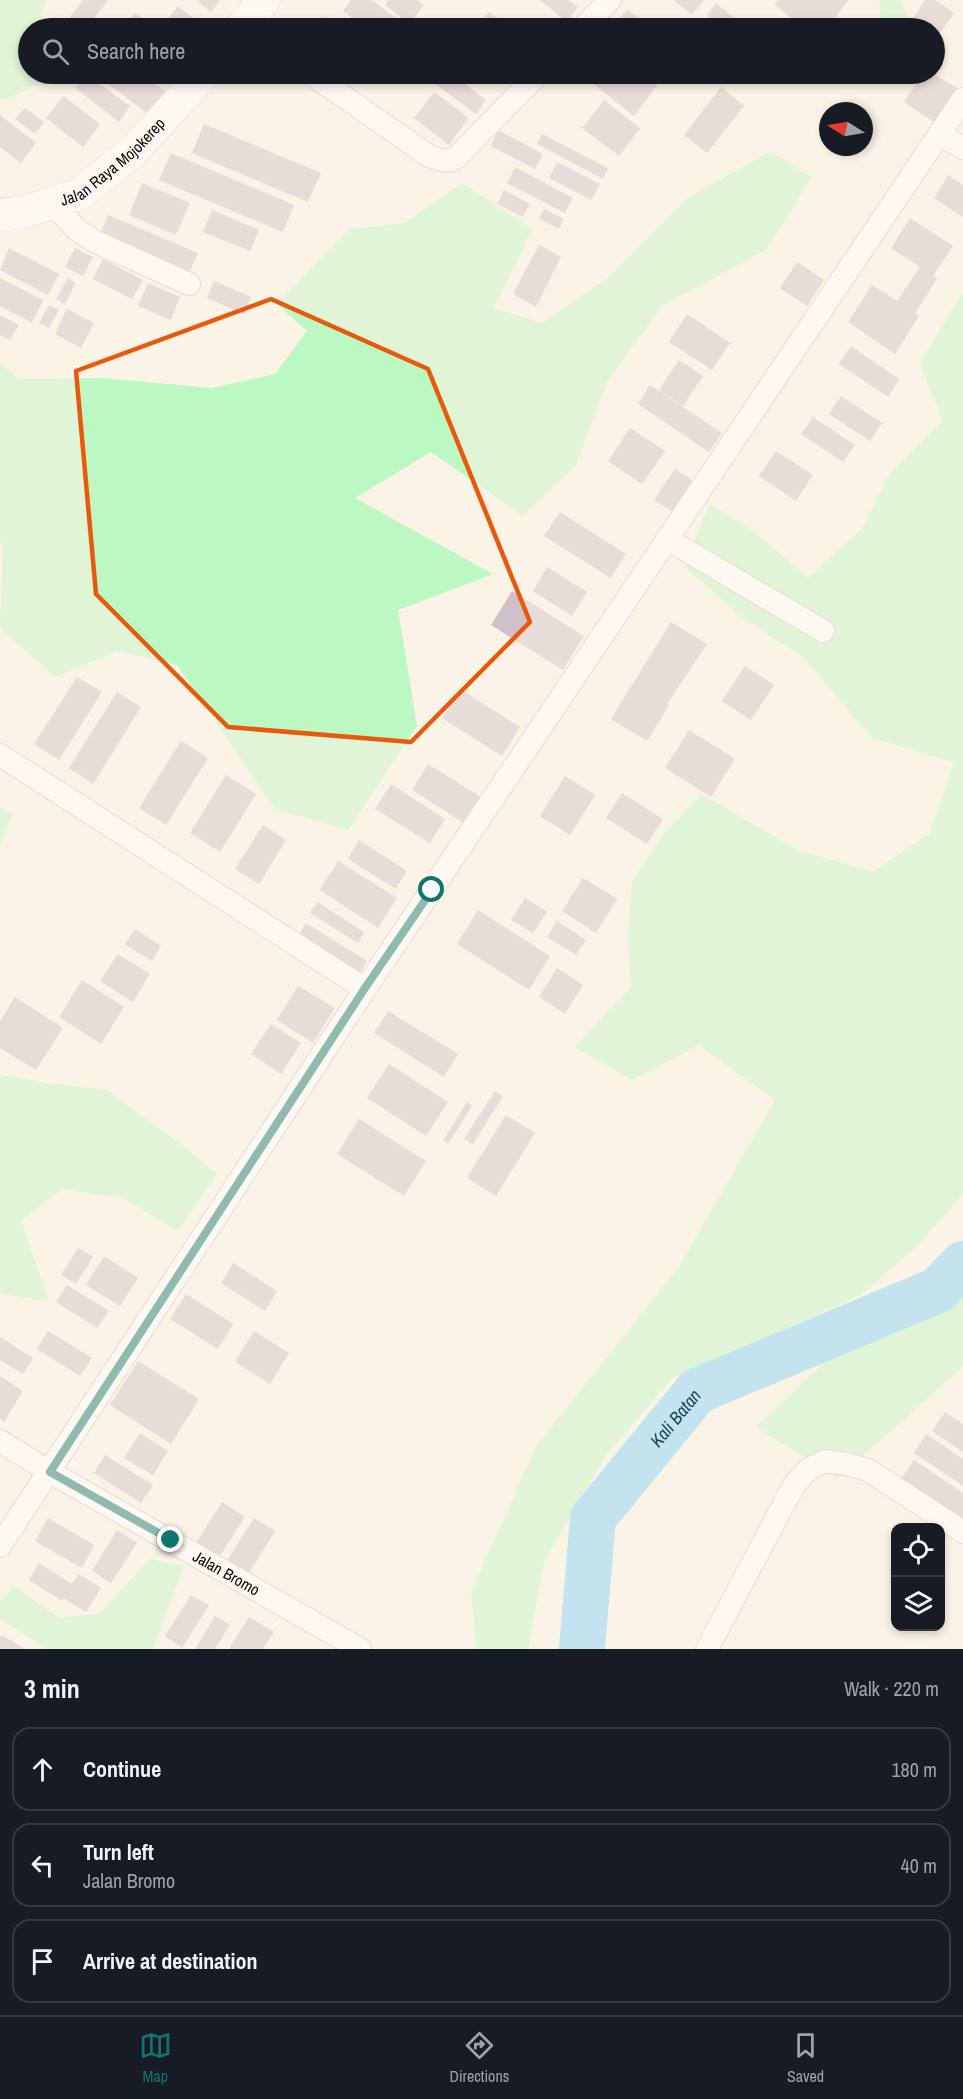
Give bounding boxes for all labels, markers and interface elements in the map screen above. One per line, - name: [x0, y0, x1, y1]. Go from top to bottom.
- search box: [18, 18, 945, 84]
- icon: search: [39, 35, 72, 68]
- text: Search here: [87, 36, 185, 66]
- north arrow: [819, 102, 873, 156]
- street label: Jalan Raya Mojokerep: [57, 113, 170, 211]
- route start: [418, 876, 444, 902]
- water label: Kali Batan: [644, 1383, 706, 1452]
- map controls: [891, 1523, 945, 1631]
- button: locate: [891, 1523, 945, 1577]
- route end: [157, 1526, 183, 1552]
- street label: Jalan Bromo: [189, 1545, 264, 1601]
- button: layers: [891, 1577, 945, 1631]
- text: 3 min: [24, 1671, 80, 1706]
- text: Walk · 220 m: [844, 1675, 939, 1702]
- icon: ahead: [26, 1753, 59, 1786]
- text: Continue: [83, 1754, 161, 1784]
- text: 180 m: [891, 1756, 937, 1783]
- text: Turn left: [83, 1837, 154, 1867]
- icon: left: [26, 1849, 59, 1882]
- text: 40 m: [901, 1852, 937, 1879]
- text: Jalan Bromo: [83, 1867, 175, 1894]
- icon: arrive: [26, 1945, 59, 1978]
- text: Arrive at destination: [83, 1946, 257, 1976]
- tab: Map: [139, 2029, 172, 2087]
- tab: Directions: [449, 2029, 509, 2087]
- tab: Saved: [787, 2029, 824, 2087]

